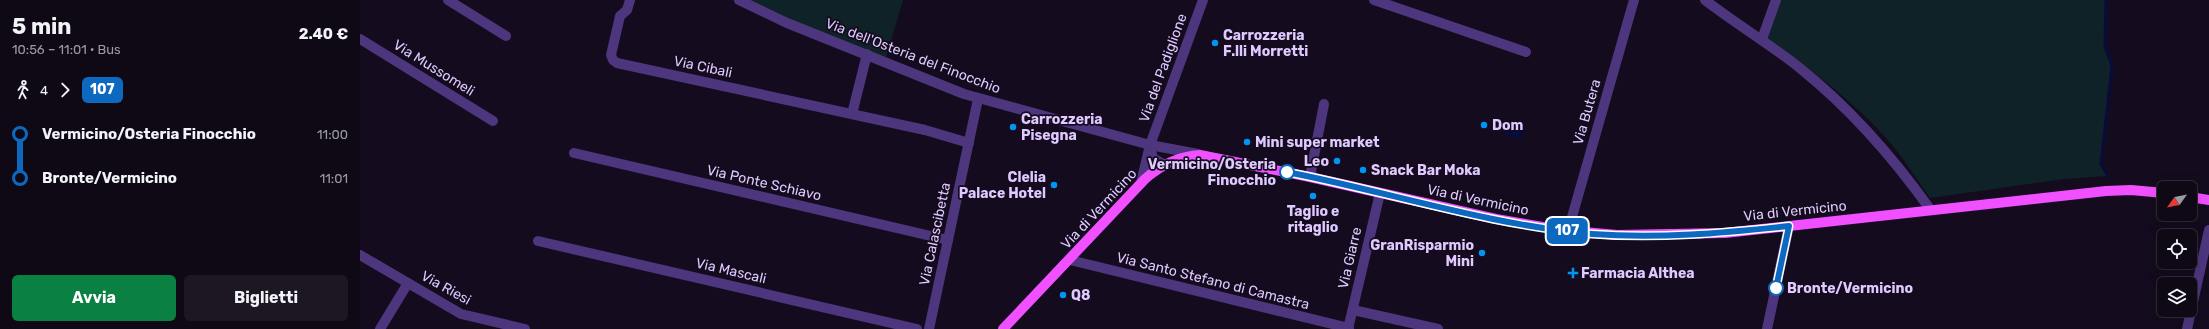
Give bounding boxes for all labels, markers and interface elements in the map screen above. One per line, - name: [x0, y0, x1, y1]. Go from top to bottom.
- street label: Via del Padiglione: [1135, 11, 1191, 125]
- text: 5 min: [12, 13, 72, 40]
- street label: Via dell'Osteria del Finocchio: [823, 15, 1003, 97]
- text: 2.40 €: [299, 25, 348, 43]
- place label: Carrozzeria F.lli Morretti: [1223, 27, 1308, 60]
- street label: Via Mussomeli: [390, 36, 478, 100]
- marker: Carrozzeria F.lli Morretti: [1210, 38, 1220, 48]
- text: 10:56 – 11:01 · Bus: [12, 42, 121, 57]
- street label: Via Cibali: [672, 53, 734, 81]
- street label: Via Butera: [1569, 77, 1605, 147]
- icon: walk: [12, 79, 34, 101]
- icon: forward: [54, 79, 76, 101]
- text: 107: [90, 81, 115, 98]
- text: 4: [40, 83, 48, 98]
- place label: Carrozzeria Pisegna: [1021, 111, 1103, 144]
- place label: Dom: [1492, 117, 1524, 134]
- marker: Dom: [1479, 120, 1489, 130]
- marker: Carrozzeria Pisegna: [1008, 122, 1018, 132]
- text: Vermicino/Osteria Finocchio: [42, 125, 256, 143]
- text: 11:00: [317, 127, 348, 142]
- place label: Mini super market: [1255, 134, 1380, 151]
- marker: Mini super market: [1242, 137, 1252, 147]
- place label: Leo: [1304, 153, 1329, 170]
- place label: Vermicino/Osteria Finocchio: [1148, 156, 1276, 189]
- marker: Leo: [1332, 156, 1342, 166]
- street label: Via Ponte Schiavo: [705, 162, 823, 204]
- place label: Snack Bar Moka: [1371, 162, 1481, 179]
- marker: Vermicino/Osteria Finocchio: [1279, 164, 1295, 180]
- street label: Via di Vermicino: [1057, 165, 1141, 253]
- marker: Snack Bar Moka: [1358, 165, 1368, 175]
- text: Bronte/Vermicino: [42, 169, 177, 187]
- place label: Clelia Palace Hotel: [959, 169, 1046, 202]
- text: 11:01: [320, 171, 348, 186]
- marker: Clelia Palace Hotel: [1049, 180, 1059, 190]
- street label: Via Calascibetta: [916, 181, 954, 287]
- street label: Via di Vermicino: [1426, 181, 1530, 219]
- north arrow: [2157, 181, 2197, 221]
- map controls: [2157, 181, 2197, 317]
- marker: Taglio e ritaglio: [1308, 191, 1318, 201]
- street label: Via di Vermicino: [1743, 197, 1847, 225]
- place label: Taglio e ritaglio: [1287, 203, 1339, 236]
- line badge: 107: [1544, 218, 1590, 244]
- text: 107: [1555, 222, 1579, 239]
- street label: Via Giarre: [1335, 225, 1365, 290]
- button: locate: [2157, 229, 2197, 269]
- place label: GranRisparmio Mini: [1370, 237, 1474, 270]
- marker: GranRisparmio Mini: [1477, 248, 1487, 258]
- street label: Via Santo Stefano di Camastra: [1115, 249, 1311, 313]
- street label: Via Mascali: [694, 255, 768, 287]
- place label: Farmacia Althea: [1581, 265, 1694, 282]
- street label: Via Riesi: [418, 267, 474, 309]
- marker: Farmacia Althea: [1568, 268, 1578, 278]
- button: Avvia: [12, 275, 176, 321]
- button: Biglietti: [184, 275, 348, 321]
- button: layers: [2157, 277, 2197, 317]
- marker: Bronte/Vermicino: [1768, 280, 1784, 296]
- place label: Bronte/Vermicino: [1787, 280, 1913, 297]
- place label: Q8: [1071, 287, 1090, 304]
- marker: Q8: [1058, 290, 1068, 300]

